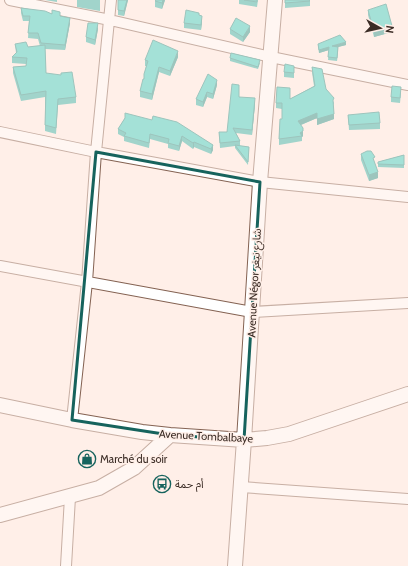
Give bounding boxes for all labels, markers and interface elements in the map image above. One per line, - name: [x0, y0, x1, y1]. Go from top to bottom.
- north arrow: [360, 8, 400, 48]
- text: N: [382, 25, 397, 34]
- street label: Avenue Négor شارع نيغر: [244, 228, 265, 338]
- street label: Avenue Tombalbaye: [159, 427, 254, 445]
- shop icon: Marché du soir: [77, 449, 97, 469]
- place label: Marché du soir: [100, 452, 168, 466]
- bus stop icon: أم حمة: [152, 474, 172, 494]
- place label: أم حمة: [175, 477, 204, 492]

